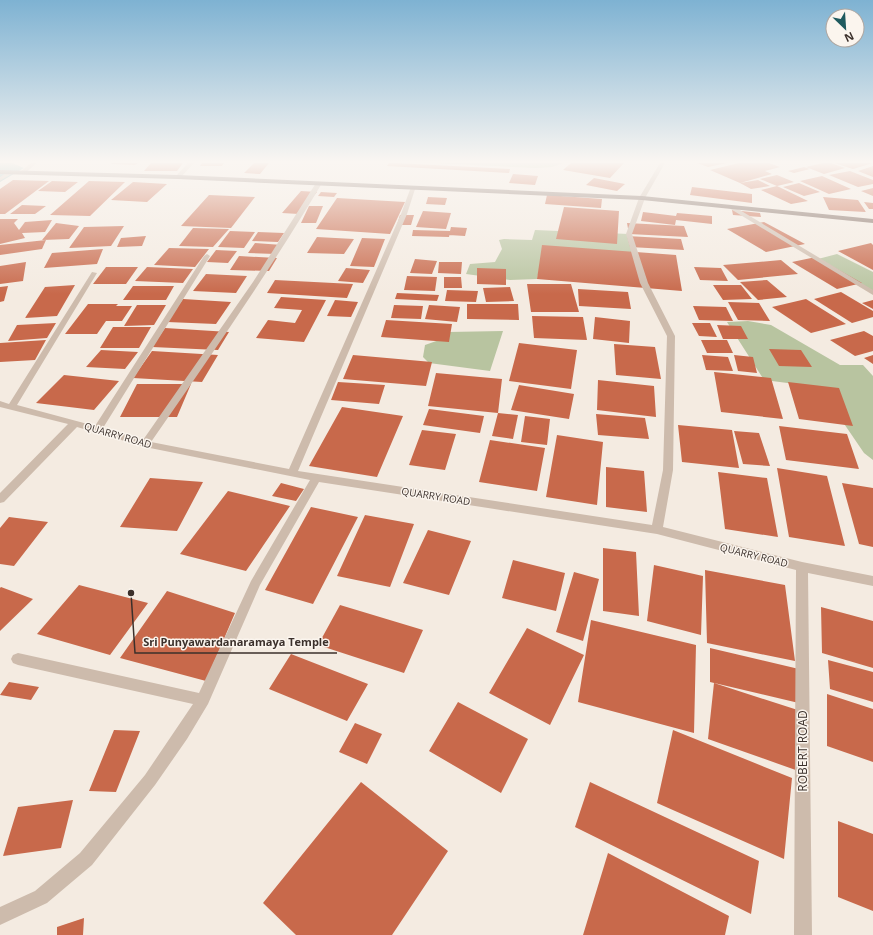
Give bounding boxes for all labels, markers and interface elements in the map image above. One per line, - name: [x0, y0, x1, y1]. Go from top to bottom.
- north arrow: [825, 8, 865, 48]
- text: N: [842, 29, 857, 46]
- street label: QUARRY ROAD: [83, 419, 153, 451]
- street label: QUARRY ROAD: [401, 484, 471, 508]
- street label: QUARRY ROAD: [719, 540, 789, 570]
- callout: Sri Punyawardanaramaya Temple: [135, 630, 337, 653]
- text: Sri Punyawardanaramaya Temple: [143, 634, 329, 649]
- street label: ROBERT ROAD: [794, 710, 811, 792]

